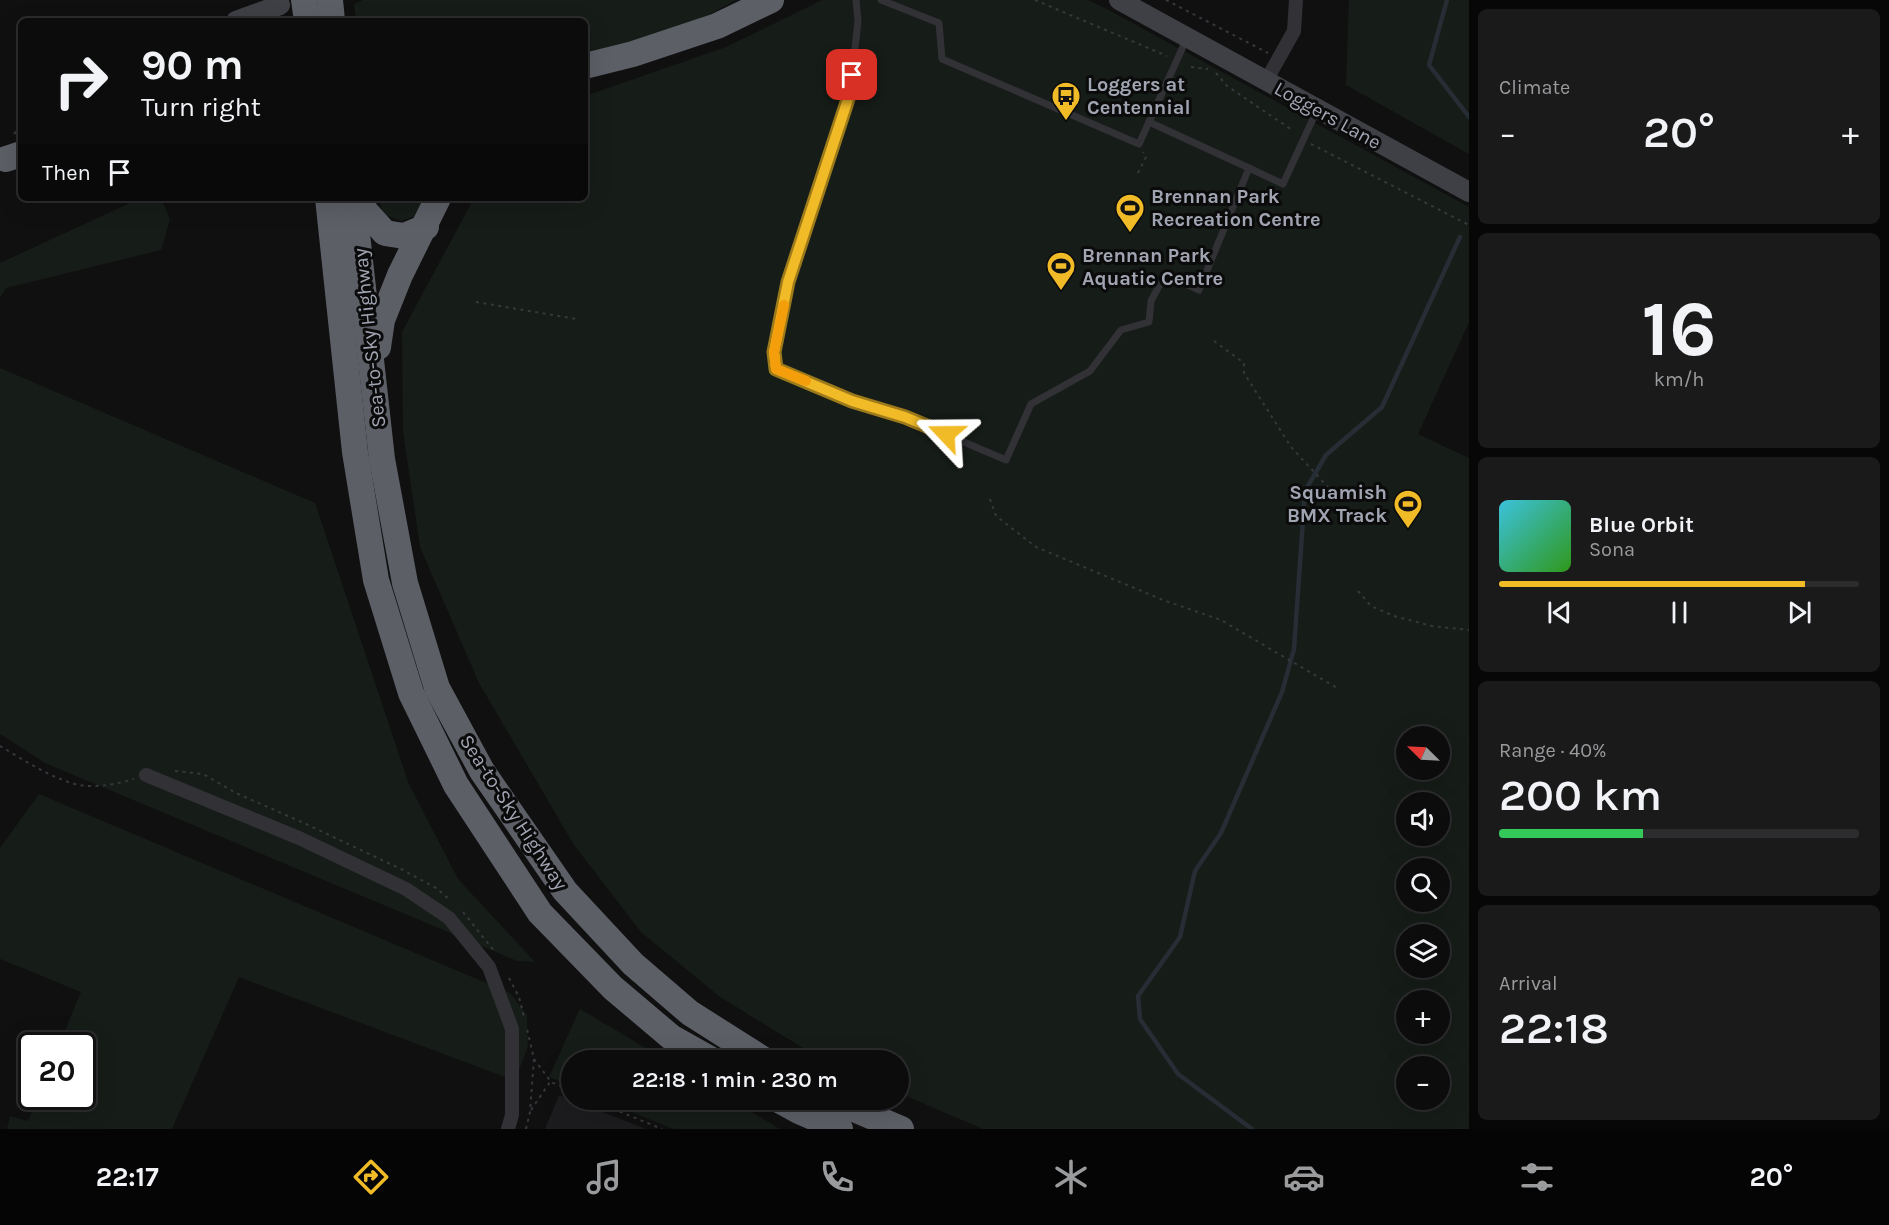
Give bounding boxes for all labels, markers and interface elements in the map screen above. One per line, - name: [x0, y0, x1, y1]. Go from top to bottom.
- text: 90 m: [141, 40, 244, 90]
- icon: right: [42, 42, 120, 120]
- pin: [826, 49, 877, 100]
- icon: arrive: [835, 58, 868, 91]
- place label: Loggers at Centennial: [1087, 73, 1191, 119]
- text: Climate: [1499, 76, 1570, 99]
- street label: Loggers Lane: [1270, 77, 1385, 154]
- bus stop icon: Loggers at Centennial: [1050, 80, 1082, 122]
- text: Turn right: [141, 91, 261, 123]
- text: 20°: [1643, 106, 1715, 158]
- text: −: [1499, 114, 1516, 152]
- text: +: [1842, 114, 1859, 152]
- icon: arrive: [103, 156, 136, 189]
- text: Then: [42, 160, 91, 186]
- place label: Brennan Park Recreation Centre: [1151, 185, 1321, 231]
- sports icon: Brennan Park Recreation Centre: [1114, 192, 1146, 234]
- place label: Brennan Park Aquatic Centre: [1082, 244, 1223, 290]
- street label: Sea-to-Sky Highway: [349, 247, 390, 429]
- sports icon: Brennan Park Aquatic Centre: [1045, 250, 1077, 292]
- text: 16: [1641, 283, 1717, 375]
- text: km/h: [1654, 368, 1704, 391]
- position arrow: [914, 402, 978, 466]
- place label: Squamish BMX Track: [1287, 481, 1387, 527]
- sports icon: Squamish BMX Track: [1392, 488, 1424, 530]
- text: Blue Orbit: [1589, 512, 1694, 538]
- text: Sona: [1589, 538, 1635, 561]
- icon: previous: [1543, 596, 1576, 629]
- icon: pause: [1663, 596, 1696, 629]
- icon: next: [1783, 596, 1816, 629]
- north arrow: [1396, 726, 1450, 780]
- map controls: [1396, 726, 1450, 1110]
- street label: Sea-to-Sky Highway: [455, 730, 572, 894]
- text: Range · 40%: [1499, 739, 1607, 762]
- text: 200 km: [1499, 769, 1662, 821]
- button: sound: [1396, 792, 1450, 846]
- button: search: [1396, 858, 1450, 912]
- button: layers: [1396, 924, 1450, 978]
- text: Arrival: [1499, 972, 1558, 995]
- button: +: [1396, 990, 1450, 1044]
- text: 22:18: [1499, 1002, 1609, 1054]
- speed limit sign: 20: [18, 1032, 96, 1110]
- button: −: [1396, 1056, 1450, 1110]
- text: 22:18 · 1 min · 230 m: [632, 1067, 838, 1093]
- icon: directions: [350, 1156, 392, 1198]
- icon: music: [583, 1156, 625, 1198]
- icon: phone: [816, 1156, 858, 1198]
- icon: climate: [1050, 1156, 1092, 1198]
- icon: car: [1283, 1156, 1325, 1198]
- icon: filters: [1516, 1156, 1558, 1198]
- text: 22:17: [96, 1161, 159, 1193]
- text: 20°: [1749, 1161, 1793, 1193]

